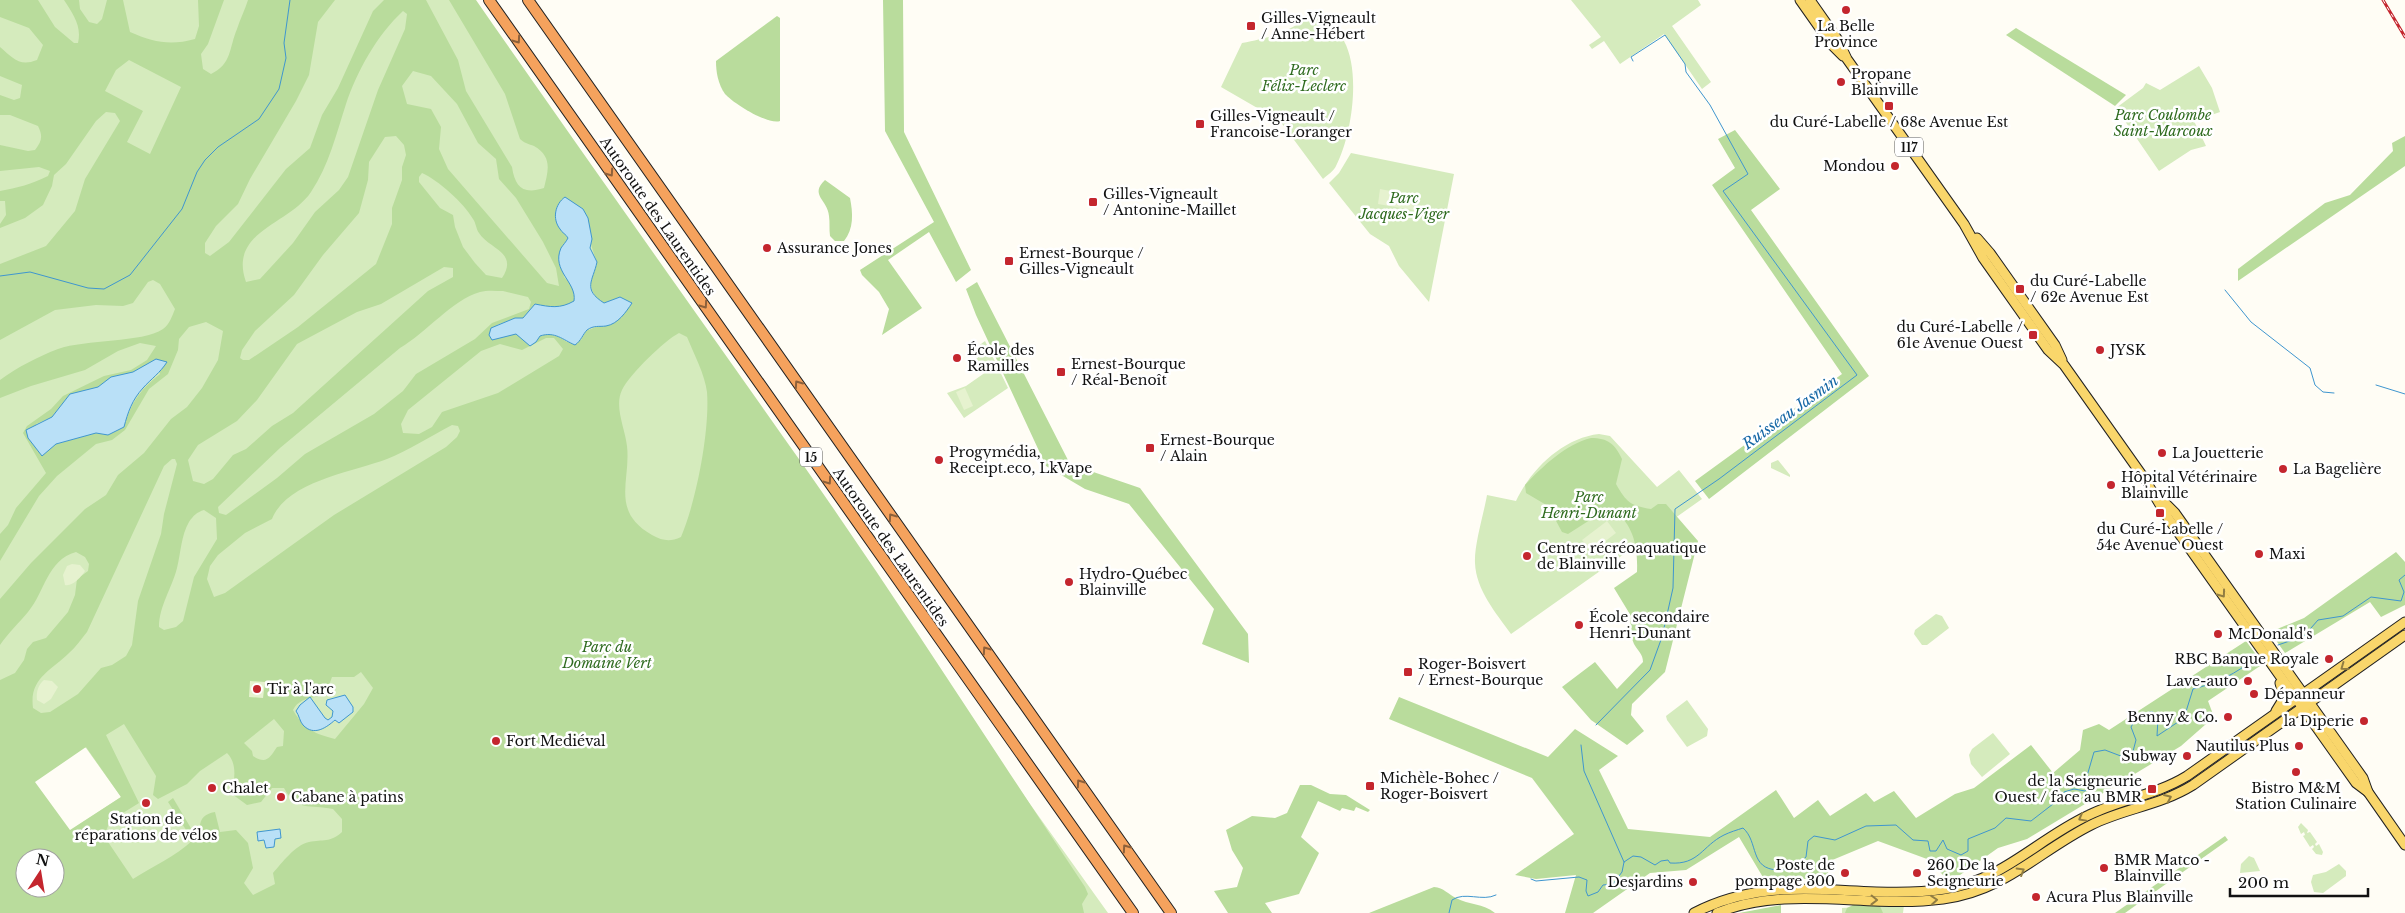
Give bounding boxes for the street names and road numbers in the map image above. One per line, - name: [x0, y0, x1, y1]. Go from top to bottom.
- street label: Autoroute des Laurentides: [596, 132, 720, 299]
- road number: 117: [1895, 138, 1923, 156]
- road number: 15: [800, 448, 822, 467]
- street label: Autoroute des Laurentides: [829, 463, 953, 630]

